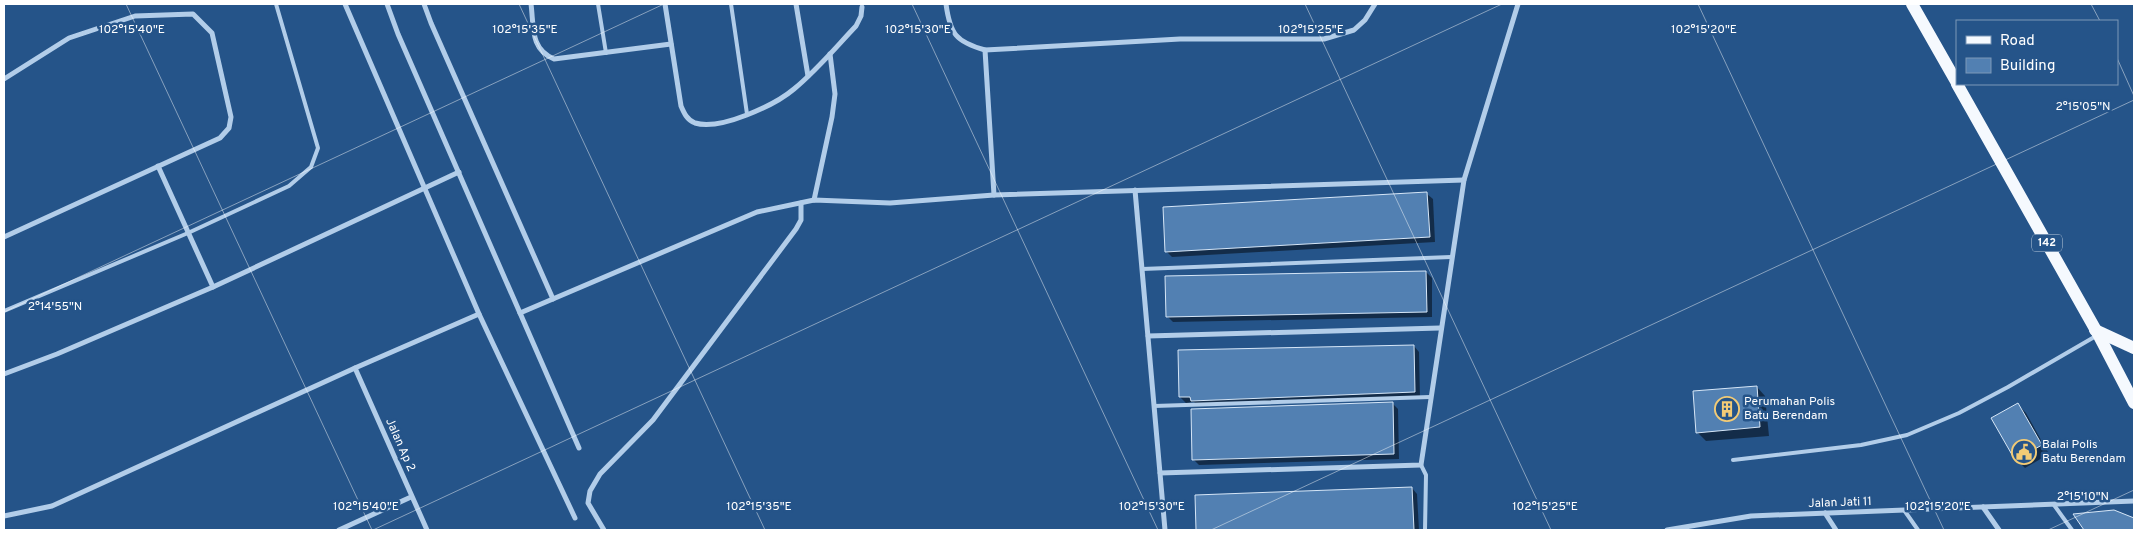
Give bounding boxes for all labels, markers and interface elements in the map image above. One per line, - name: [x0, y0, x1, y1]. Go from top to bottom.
- legend: [1956, 20, 2118, 85]
- text: 102°15'40"E: [99, 22, 165, 38]
- text: 102°15'35"E: [492, 22, 558, 38]
- text: 102°15'30"E: [885, 22, 951, 38]
- text: 102°15'25"E: [1278, 22, 1344, 38]
- text: 102°15'20"E: [1671, 22, 1737, 38]
- text: Road: [2000, 32, 2035, 51]
- text: Building: [2000, 57, 2055, 76]
- text: 2°15'05"N: [2055, 99, 2111, 115]
- road number: 142: [2032, 234, 2062, 252]
- text: 2°14'55"N: [28, 299, 82, 315]
- place label: Perumahan Polis Batu Berendam: [1744, 394, 1835, 424]
- building icon: Perumahan Polis Batu Berendam: [1714, 396, 1740, 422]
- street label: Jalan Ap 2: [381, 416, 419, 474]
- place label: Balai Polis Batu Berendam: [2042, 437, 2126, 467]
- public building icon: Balai Polis Batu Berendam: [2011, 439, 2037, 465]
- text: 2°15'10"N: [2057, 489, 2109, 505]
- street label: Jalan Jati 11: [1808, 494, 1872, 512]
- text: 102°15'40"E: [333, 499, 399, 515]
- text: 102°15'35"E: [726, 499, 792, 515]
- text: 102°15'30"E: [1119, 499, 1185, 515]
- text: 102°15'25"E: [1512, 499, 1578, 515]
- text: 102°15'20"E: [1905, 499, 1971, 515]

